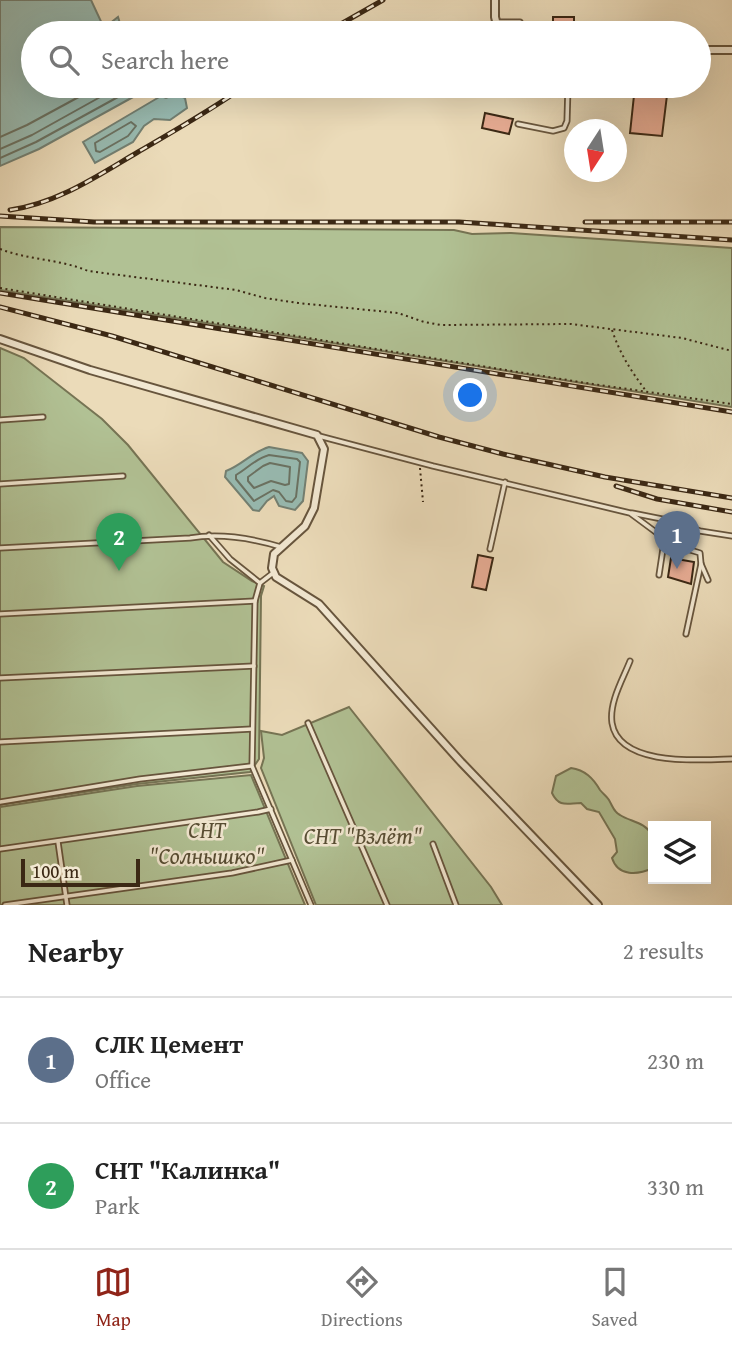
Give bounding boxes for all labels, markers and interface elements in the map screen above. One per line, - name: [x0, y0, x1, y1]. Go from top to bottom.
- search box: [21, 21, 711, 98]
- text: Search here: [101, 40, 229, 79]
- icon: search: [45, 41, 83, 79]
- north arrow: [564, 119, 627, 182]
- your location: [453, 378, 487, 412]
- pin: 1: [654, 511, 700, 569]
- pin: 2: [96, 513, 142, 571]
- park label: СНТ "Солнышко": [149, 813, 265, 872]
- park label: СНТ "Взлёт": [304, 819, 422, 852]
- map controls: [648, 821, 711, 884]
- button: layers: [648, 821, 711, 884]
- scale bar: [21, 856, 140, 888]
- text: 100 m: [32, 857, 79, 885]
- text: Nearby: [28, 929, 124, 973]
- text: 2 results: [623, 934, 704, 967]
- text: СЛК Цемент: [95, 1024, 243, 1063]
- text: 1: [45, 1044, 57, 1077]
- text: 230 m: [647, 1044, 704, 1077]
- text: Office: [95, 1063, 151, 1096]
- text: СНТ "Калинка": [95, 1150, 280, 1189]
- text: 2: [45, 1170, 57, 1203]
- text: 330 m: [647, 1170, 704, 1203]
- text: Park: [95, 1189, 139, 1222]
- tab: Map: [94, 1263, 132, 1333]
- tab: Directions: [321, 1263, 403, 1333]
- tab: Saved: [592, 1263, 638, 1333]

